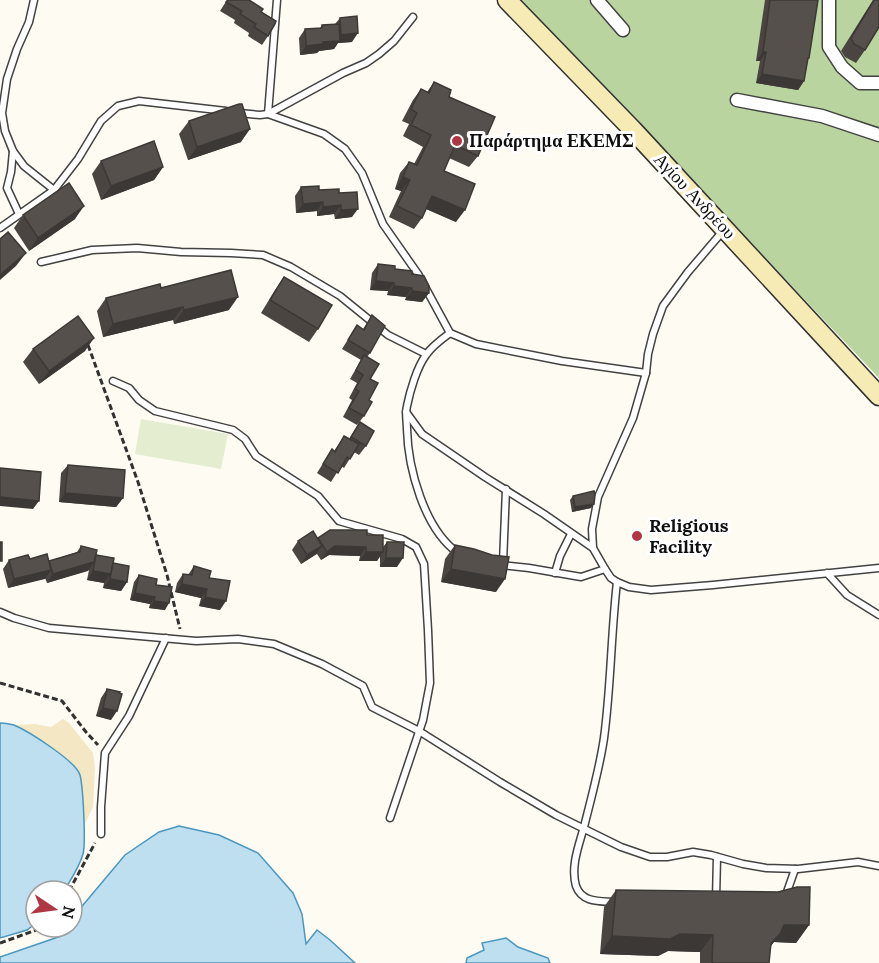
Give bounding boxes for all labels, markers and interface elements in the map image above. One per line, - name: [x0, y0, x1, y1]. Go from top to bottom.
- place label: Παράρτημα ΕΚΕΜΣ: [469, 129, 634, 152]
- marker: Παράρτημα ΕΚΕΜΣ: [450, 134, 464, 148]
- street label: Αγίου Ανδρέου: [649, 148, 741, 244]
- place label: Religious Facility: [649, 514, 729, 558]
- marker: Religious Facility: [630, 529, 644, 543]
- north arrow: [24, 879, 84, 939]
- text: N: [57, 904, 80, 921]

